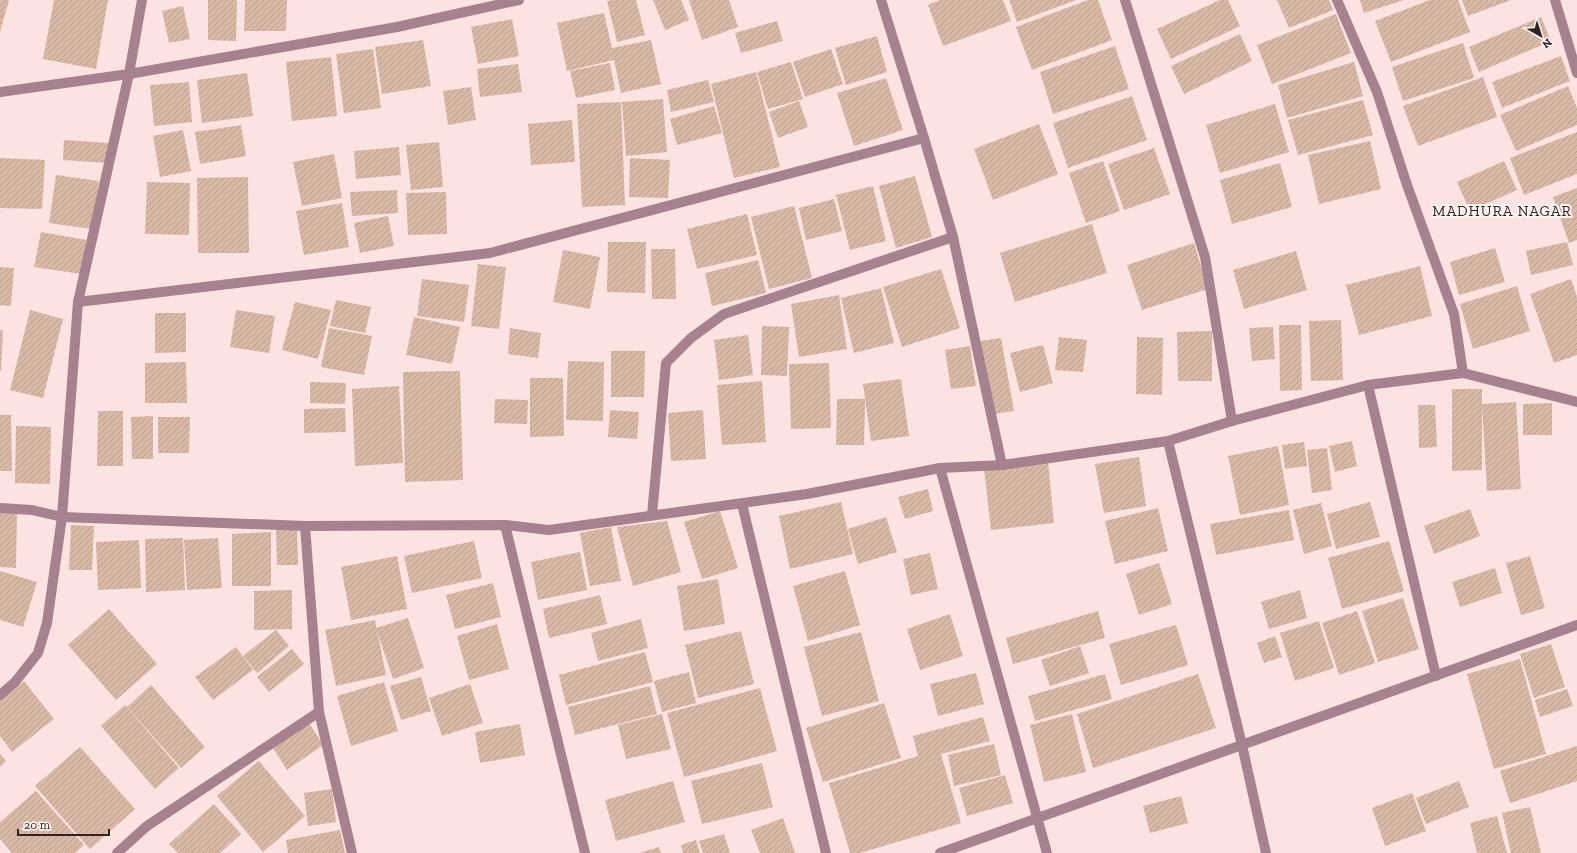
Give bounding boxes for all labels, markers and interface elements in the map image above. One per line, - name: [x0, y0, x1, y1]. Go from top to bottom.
- north arrow: [1521, 16, 1561, 56]
- text: N: [1539, 36, 1554, 51]
- district label: MADHURA NAGAR: [1432, 202, 1572, 220]
- scale bar: [18, 811, 109, 837]
- text: 20 m: [24, 818, 51, 832]

